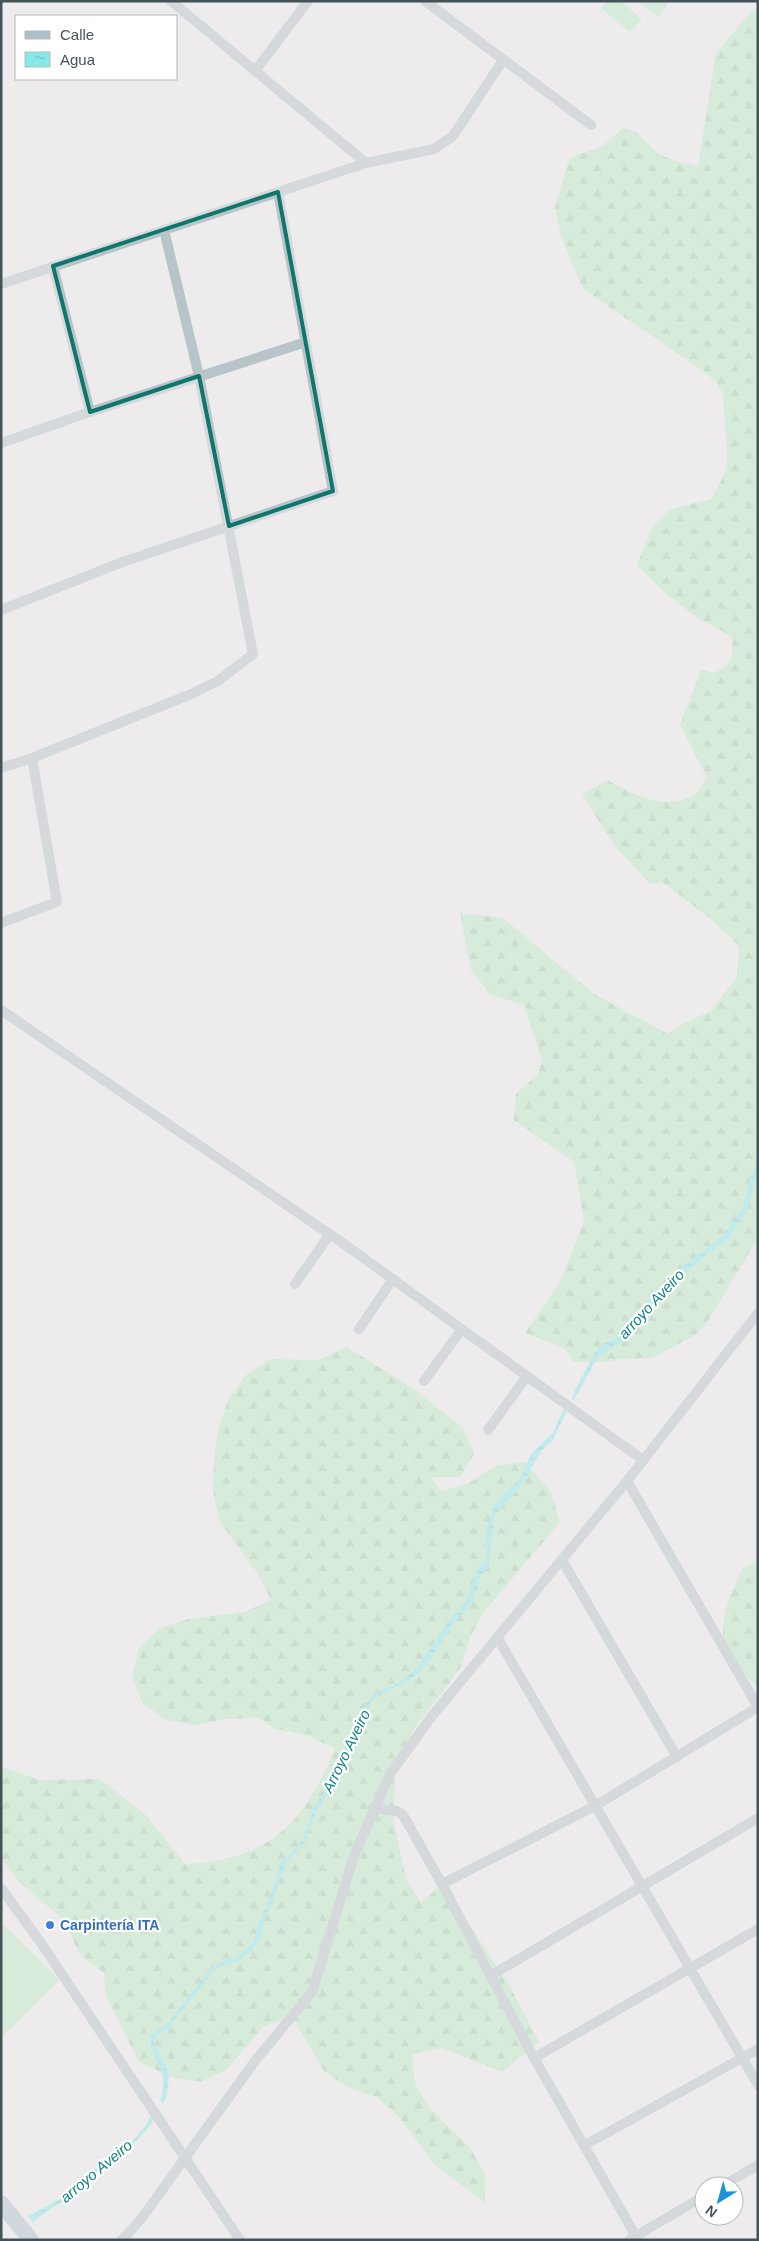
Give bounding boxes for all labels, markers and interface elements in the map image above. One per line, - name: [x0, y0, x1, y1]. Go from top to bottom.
- legend: [15, 15, 178, 80]
- text: Calle: [60, 26, 94, 43]
- text: Agua: [60, 51, 96, 68]
- water label: arroyo Aveiro: [615, 1266, 687, 1342]
- water label: Arroyo Aveiro: [318, 1707, 373, 1796]
- place label: Carpintería ITA: [60, 1917, 159, 1933]
- marker: Carpintería ITA: [44, 1919, 56, 1931]
- water label: arroyo Aveiro: [57, 2136, 135, 2206]
- north arrow: [694, 2176, 744, 2226]
- text: N: [702, 2202, 720, 2221]

